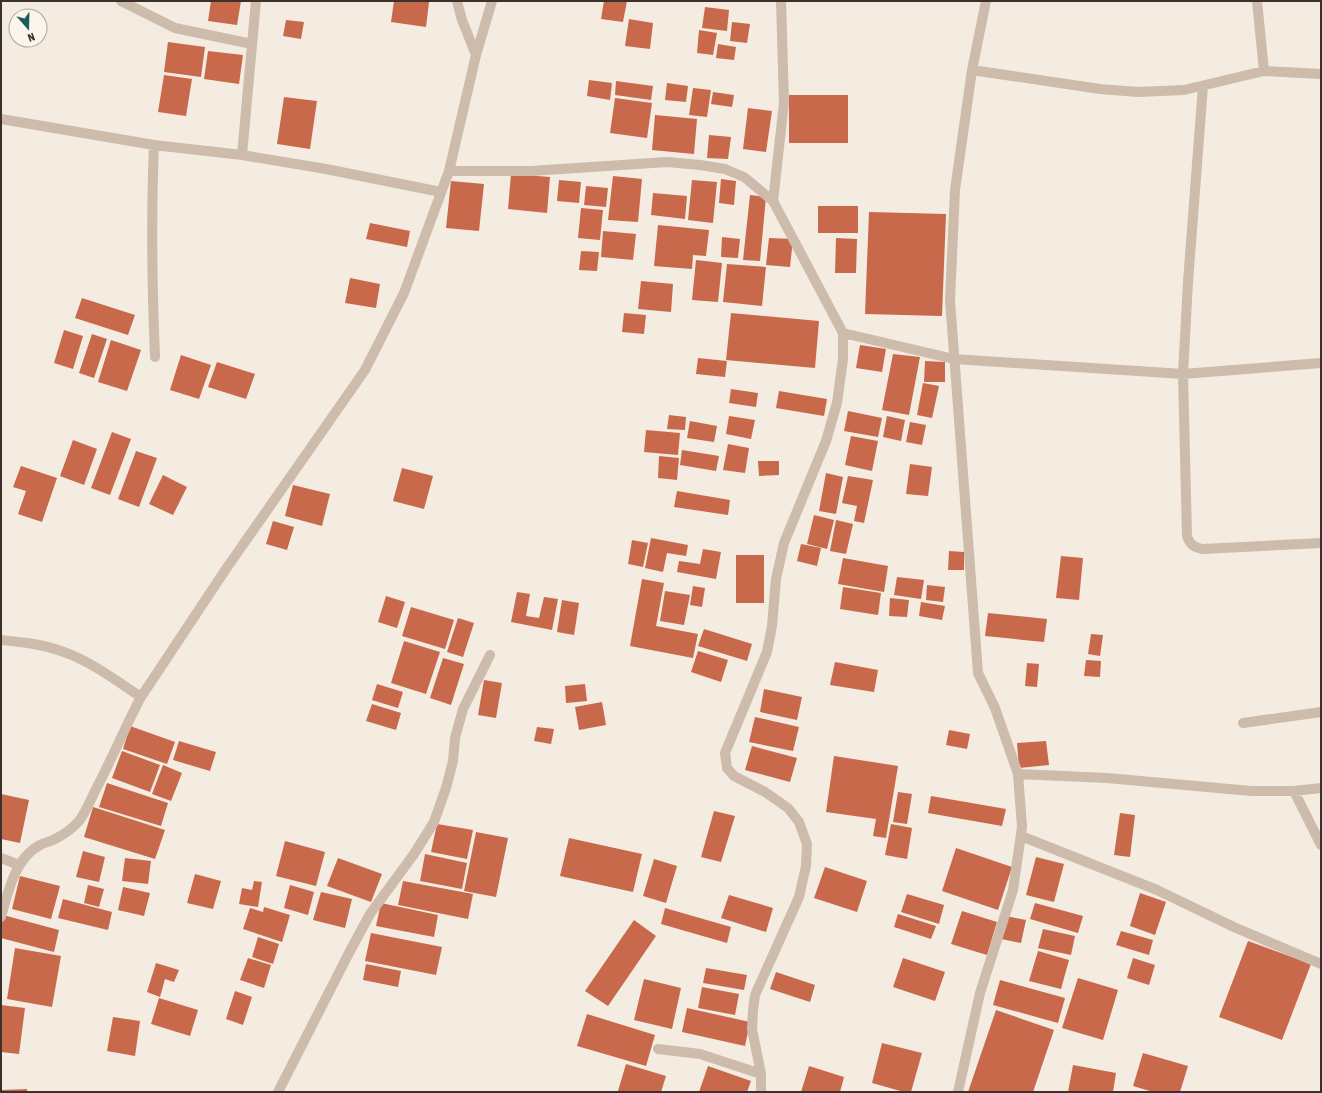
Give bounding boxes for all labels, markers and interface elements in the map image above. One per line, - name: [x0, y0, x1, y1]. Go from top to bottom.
- north arrow: [8, 8, 48, 48]
- text: N: [26, 31, 37, 44]

